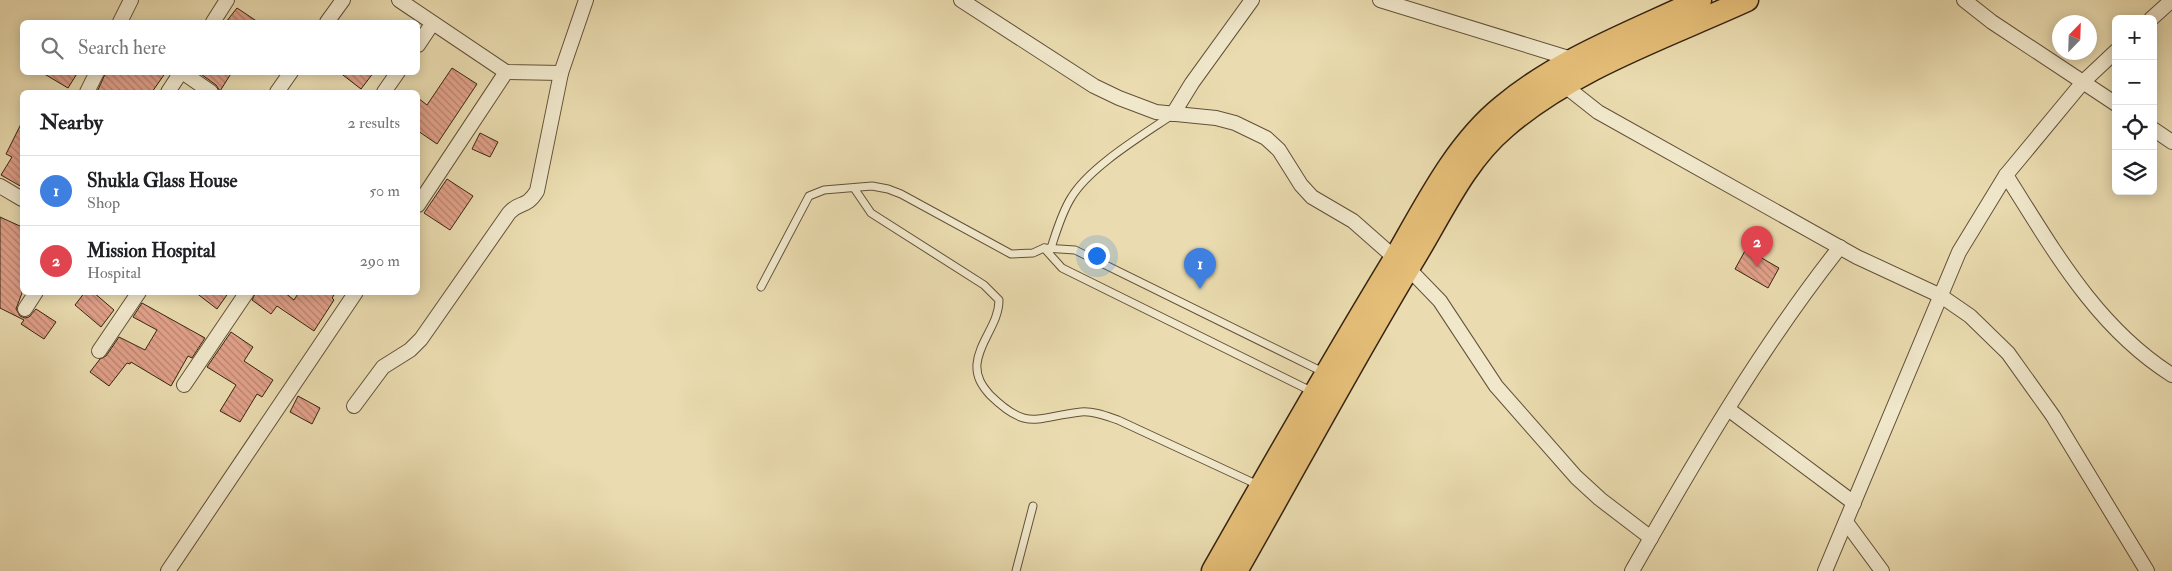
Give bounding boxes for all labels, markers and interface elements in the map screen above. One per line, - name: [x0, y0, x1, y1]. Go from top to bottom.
- north arrow: [2052, 15, 2097, 60]
- map controls: [2112, 15, 2157, 195]
- button: +: [2112, 15, 2157, 60]
- search box: [20, 20, 420, 75]
- icon: search: [38, 34, 66, 62]
- text: Search here: [78, 36, 166, 60]
- button: −: [2112, 60, 2157, 105]
- button: locate: [2112, 105, 2157, 150]
- text: Nearby: [40, 109, 103, 136]
- text: 2 results: [347, 113, 400, 133]
- button: layers: [2112, 150, 2157, 195]
- text: Shukla Glass House: [87, 169, 237, 193]
- text: 1: [53, 181, 59, 201]
- text: 50 m: [369, 181, 400, 201]
- text: Shop: [87, 193, 120, 213]
- pin: 2: [1741, 226, 1773, 267]
- text: Mission Hospital: [87, 239, 216, 263]
- your location: [1084, 243, 1110, 269]
- pin: 1: [1184, 248, 1216, 289]
- text: 2: [52, 251, 60, 271]
- text: 290 m: [360, 251, 400, 271]
- text: Hospital: [87, 263, 141, 283]

